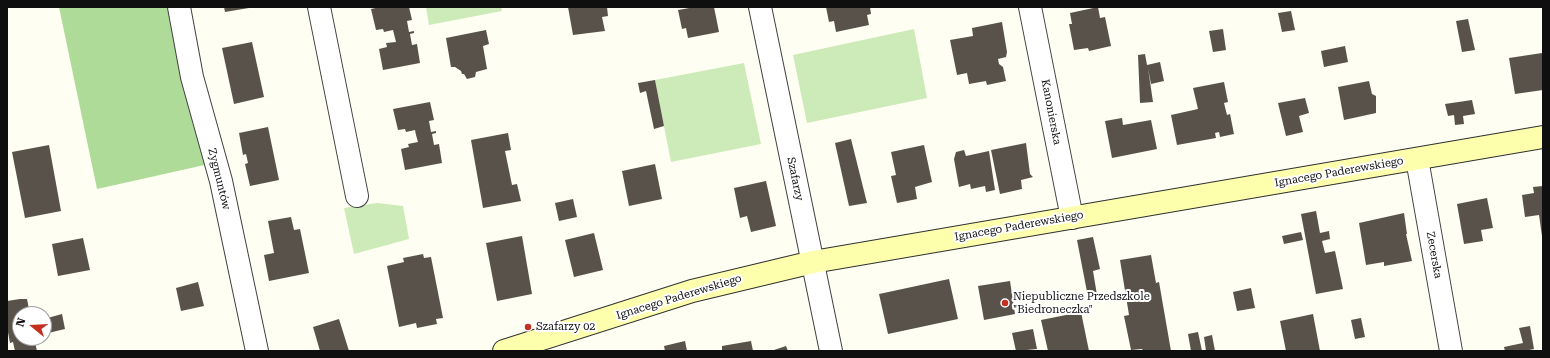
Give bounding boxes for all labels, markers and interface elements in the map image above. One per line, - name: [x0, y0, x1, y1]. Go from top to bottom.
- street label: Kanonierska: [1038, 78, 1064, 146]
- street label: Zygmuntów: [205, 147, 233, 211]
- street label: Ignacego Paderewskiego: [1274, 154, 1404, 190]
- street label: Szafarzy: [784, 156, 806, 202]
- street label: Ignacego Paderewskiego: [954, 208, 1084, 244]
- street label: Zecerska: [1423, 230, 1445, 280]
- street label: Ignacego Paderewskiego: [615, 272, 743, 322]
- place label: Niepubliczne Przedszkole "Biedroneczka": [1013, 290, 1150, 316]
- marker: Niepubliczne Przedszkole "Biedroneczka": [1000, 298, 1010, 308]
- north arrow: [12, 306, 52, 346]
- text: N: [14, 316, 29, 328]
- place label: Szafarzy 02: [536, 320, 595, 334]
- marker: Szafarzy 02: [523, 322, 533, 332]

